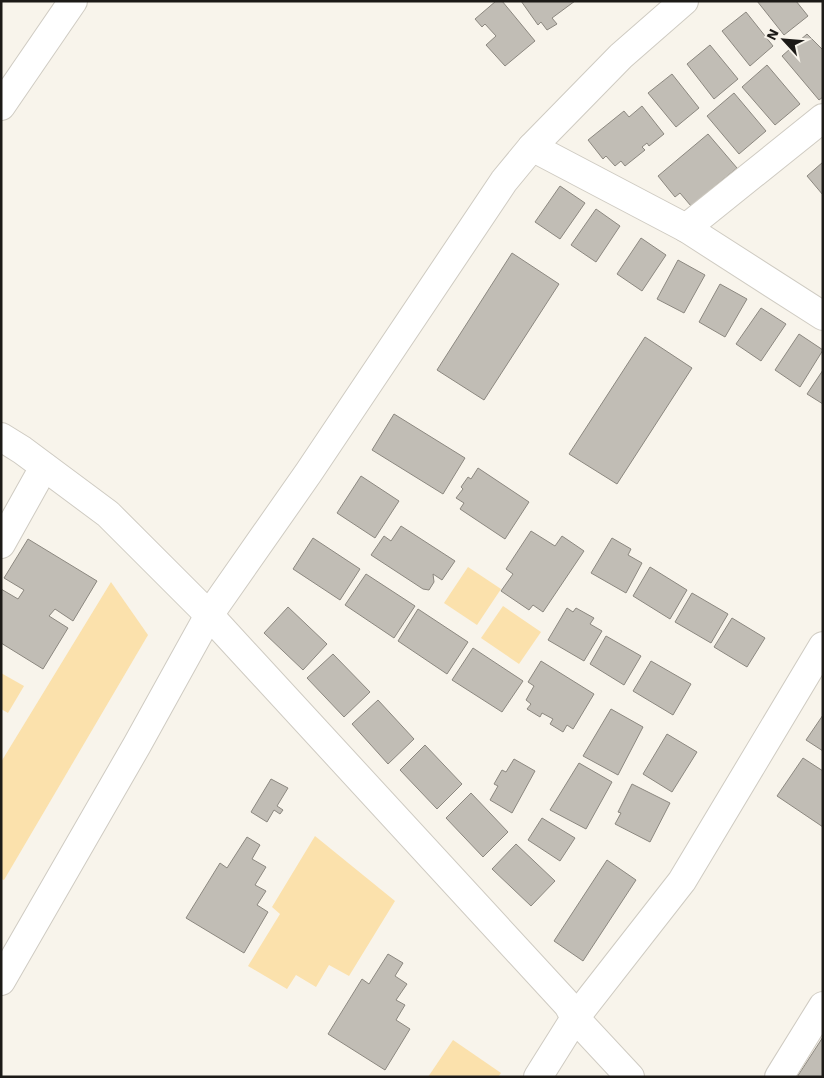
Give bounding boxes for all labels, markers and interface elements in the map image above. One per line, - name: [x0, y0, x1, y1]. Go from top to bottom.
- north arrow: [759, 15, 809, 65]
- text: N: [763, 26, 782, 42]

